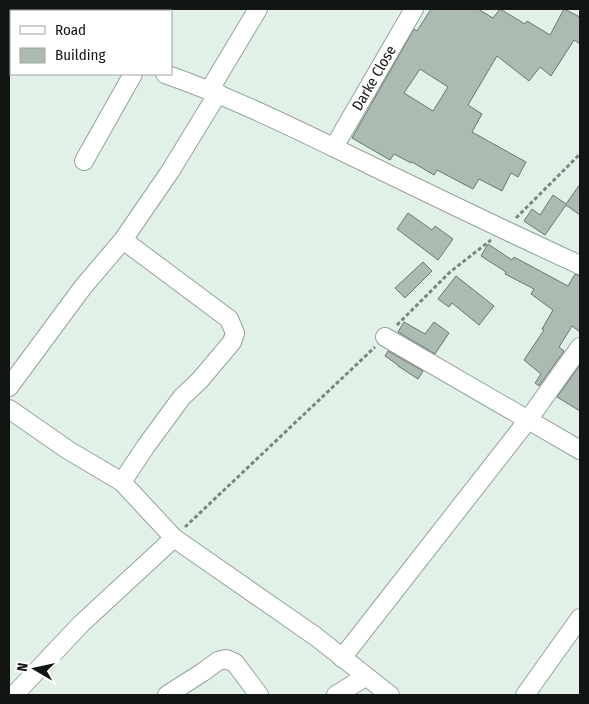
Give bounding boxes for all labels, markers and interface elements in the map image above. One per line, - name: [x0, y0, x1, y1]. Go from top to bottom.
- legend: [10, 10, 172, 75]
- text: Road: [55, 21, 86, 39]
- street label: Darke Close: [348, 42, 400, 114]
- text: Building: [55, 46, 106, 64]
- north arrow: [10, 644, 60, 694]
- text: N: [14, 662, 32, 673]

